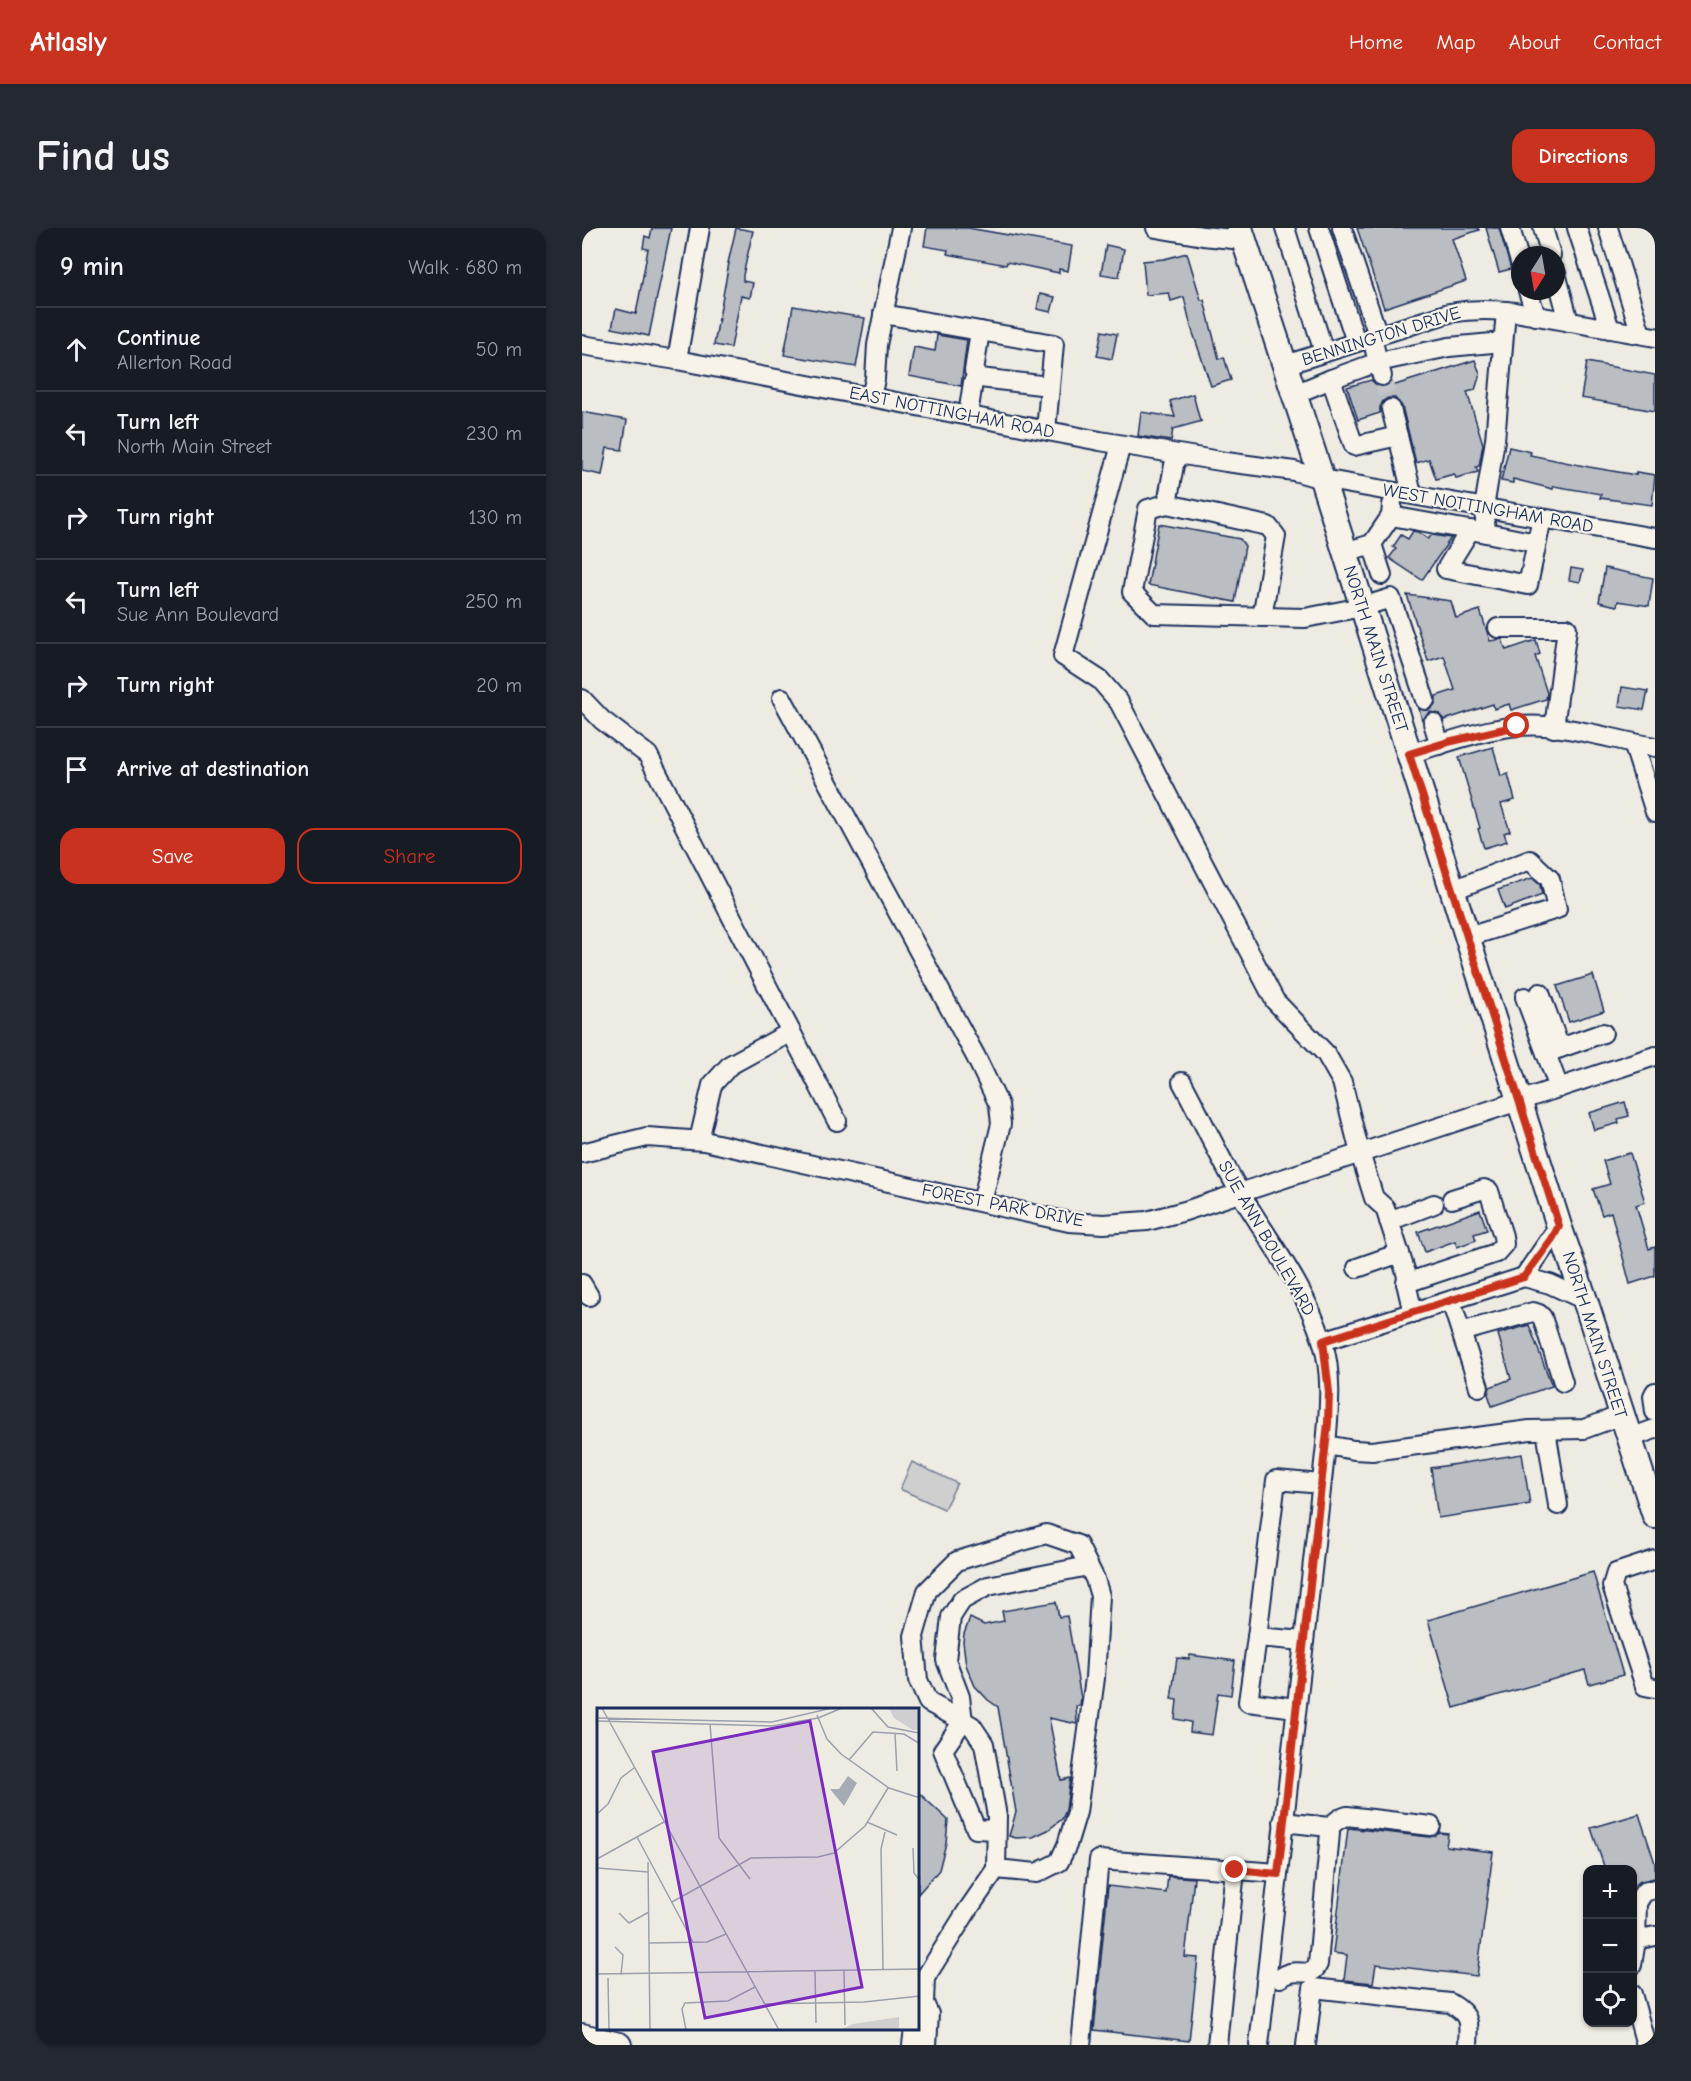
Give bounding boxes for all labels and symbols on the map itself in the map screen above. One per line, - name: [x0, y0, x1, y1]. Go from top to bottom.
- north arrow: [1511, 246, 1565, 300]
- street label: BENNINGTON DRIVE: [1299, 302, 1463, 371]
- street label: EAST NOTTINGHAM ROAD: [847, 382, 1056, 443]
- street label: WEST NOTTINGHAM ROAD: [1381, 480, 1595, 537]
- street label: NORTH MAIN STREET: [1339, 563, 1413, 736]
- route start: [1503, 712, 1529, 738]
- street label: SUE ANN BOULEVARD: [1214, 1157, 1320, 1319]
- street label: FOREST PARK DRIVE: [920, 1179, 1086, 1232]
- street label: NORTH MAIN STREET: [1558, 1249, 1632, 1422]
- inset map: [597, 1708, 920, 2030]
- route end: [1221, 1856, 1247, 1882]

